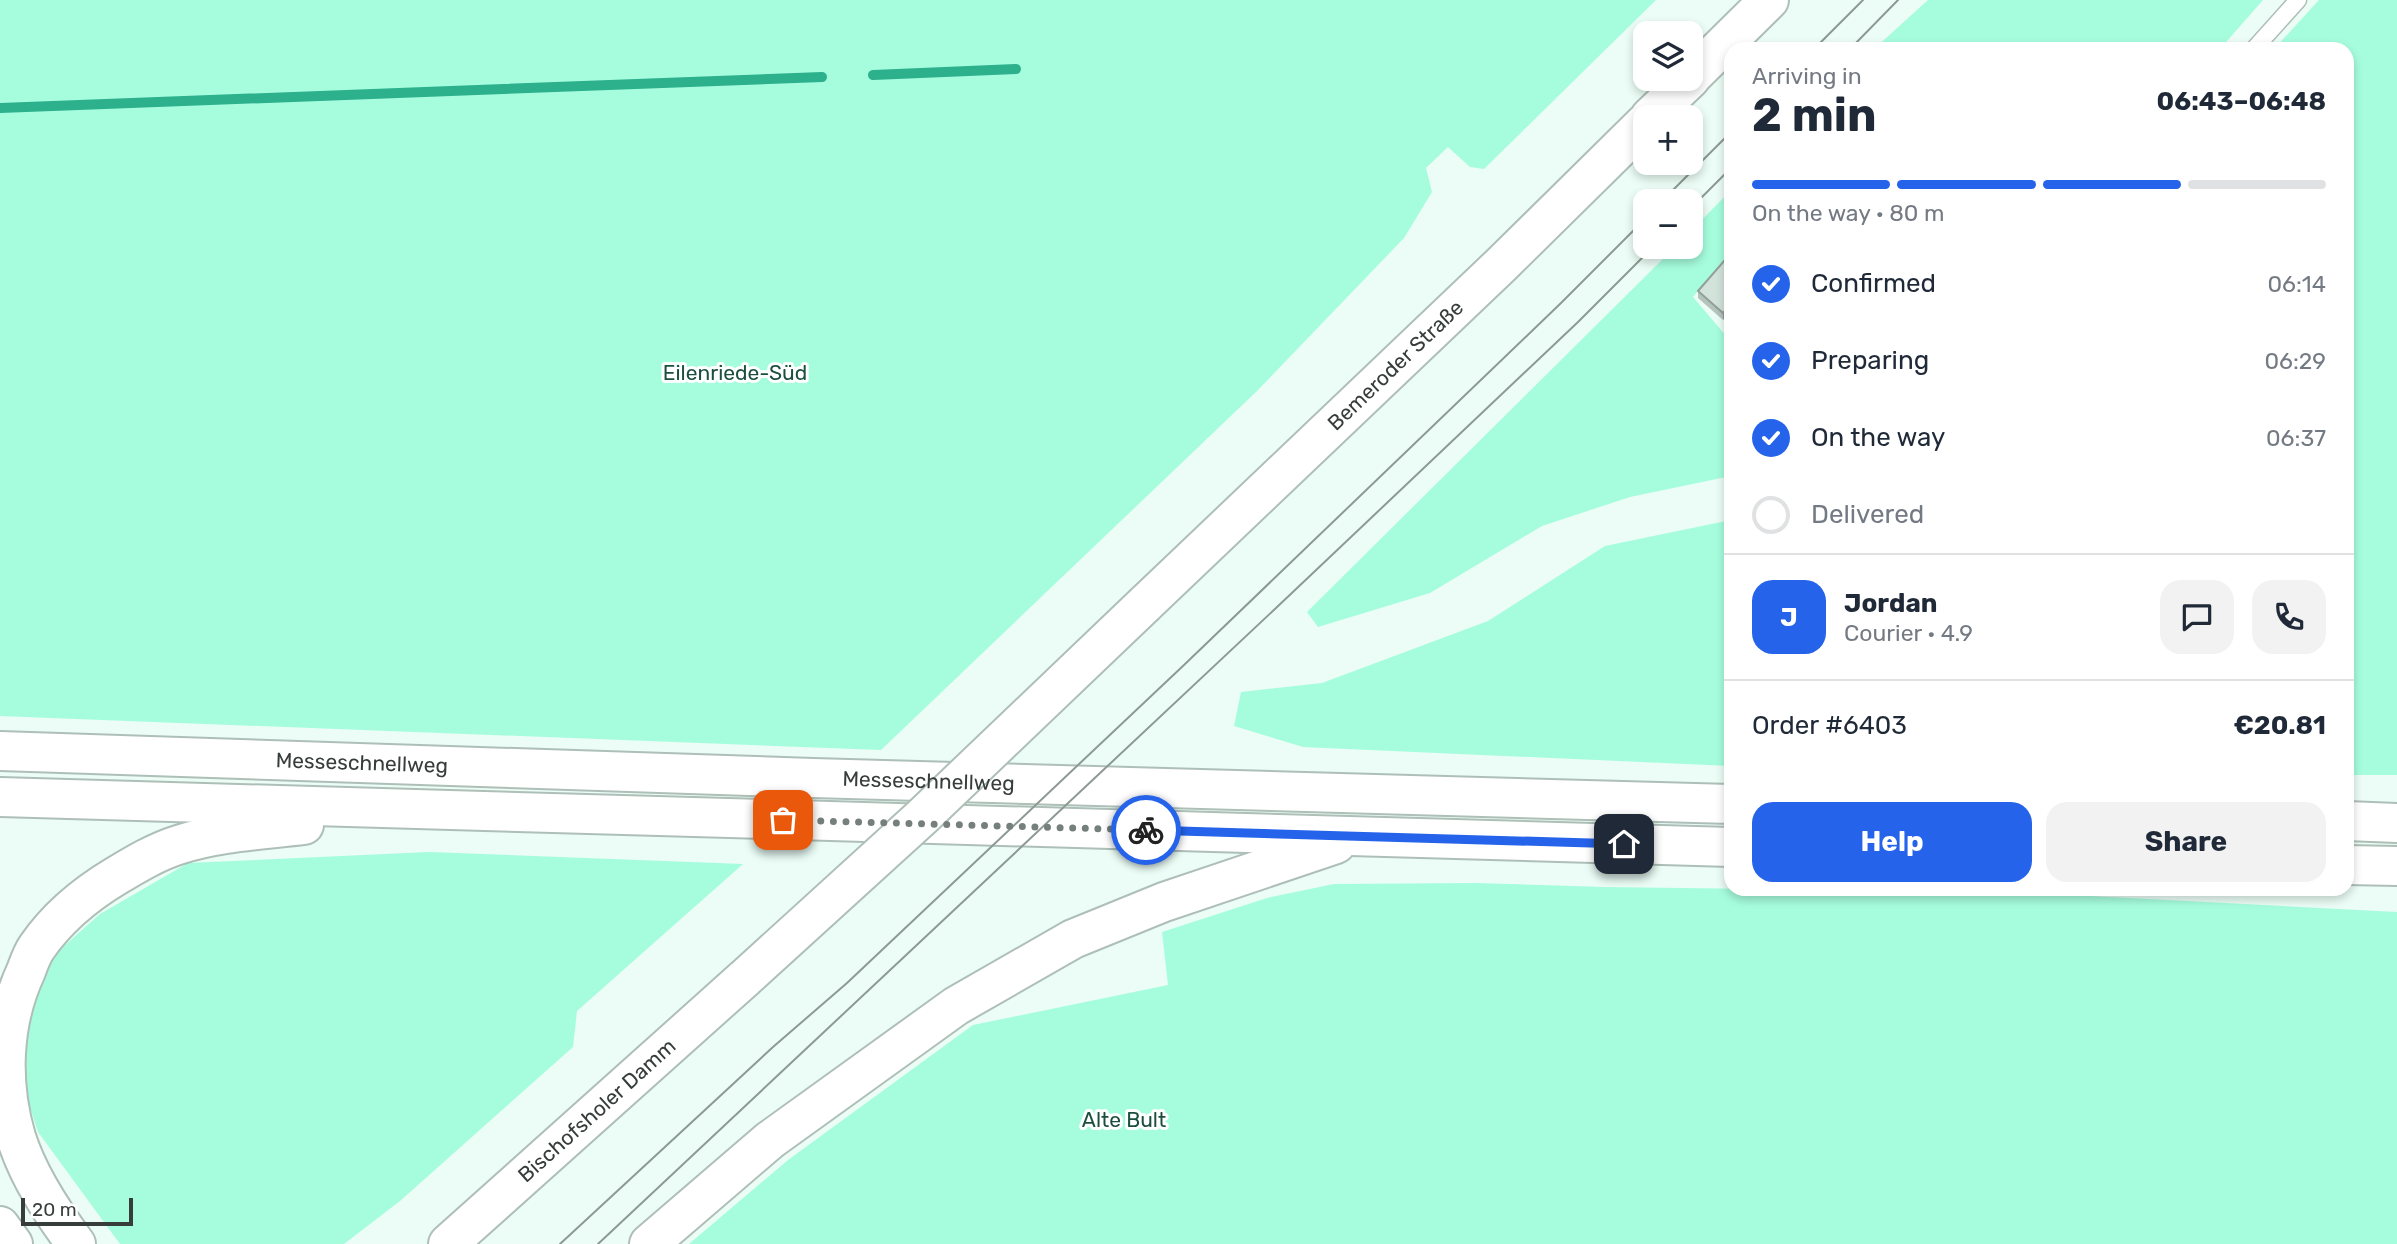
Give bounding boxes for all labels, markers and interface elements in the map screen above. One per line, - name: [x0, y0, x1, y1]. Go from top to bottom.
- map controls: [1633, 21, 1703, 259]
- button: layers: [1633, 21, 1703, 91]
- text: Arriving in: [1752, 62, 1862, 90]
- text: 06:43–06:48: [2157, 86, 2326, 117]
- text: 2 min: [1752, 88, 1877, 143]
- button: +: [1633, 105, 1703, 175]
- button: −: [1633, 189, 1703, 259]
- text: On the way · 80 m: [1752, 199, 1944, 227]
- icon: check: [1752, 265, 1790, 303]
- text: Confirmed: [1811, 268, 1936, 299]
- text: 06:14: [2268, 270, 2326, 298]
- street label: Bemeroder Straße: [1322, 295, 1468, 435]
- icon: check: [1752, 342, 1790, 380]
- text: Preparing: [1811, 345, 1929, 376]
- text: 06:29: [2264, 347, 2326, 375]
- park label: Eilenriede-Süd: [663, 360, 807, 385]
- icon: check: [1752, 419, 1790, 457]
- text: On the way: [1811, 422, 1945, 453]
- text: 06:37: [2266, 424, 2326, 452]
- text: Delivered: [1811, 499, 1924, 530]
- button: chat: [2160, 580, 2234, 654]
- button: phone: [2252, 580, 2326, 654]
- text: Jordan: [1844, 588, 1937, 619]
- text: J: [1780, 602, 1798, 633]
- text: Courier · 4.9: [1844, 619, 1973, 647]
- text: Order #6403: [1752, 710, 1907, 741]
- text: €20.81: [2233, 710, 2326, 741]
- street label: Messeschnellweg: [275, 747, 448, 778]
- street label: Messeschnellweg: [842, 766, 1015, 796]
- pin: [753, 790, 813, 850]
- courier: [1111, 795, 1181, 865]
- icon: bag: [764, 801, 802, 839]
- button: Help: [1752, 802, 2032, 882]
- button: Share: [2046, 802, 2326, 882]
- icon: bike: [1127, 811, 1165, 849]
- pin: [1594, 814, 1654, 874]
- icon: home: [1605, 825, 1643, 863]
- street label: Bischofsholer Damm: [513, 1033, 681, 1187]
- park label: Alte Bult: [1082, 1107, 1166, 1132]
- scale bar: [21, 1195, 133, 1227]
- text: 20 m: [32, 1198, 77, 1221]

